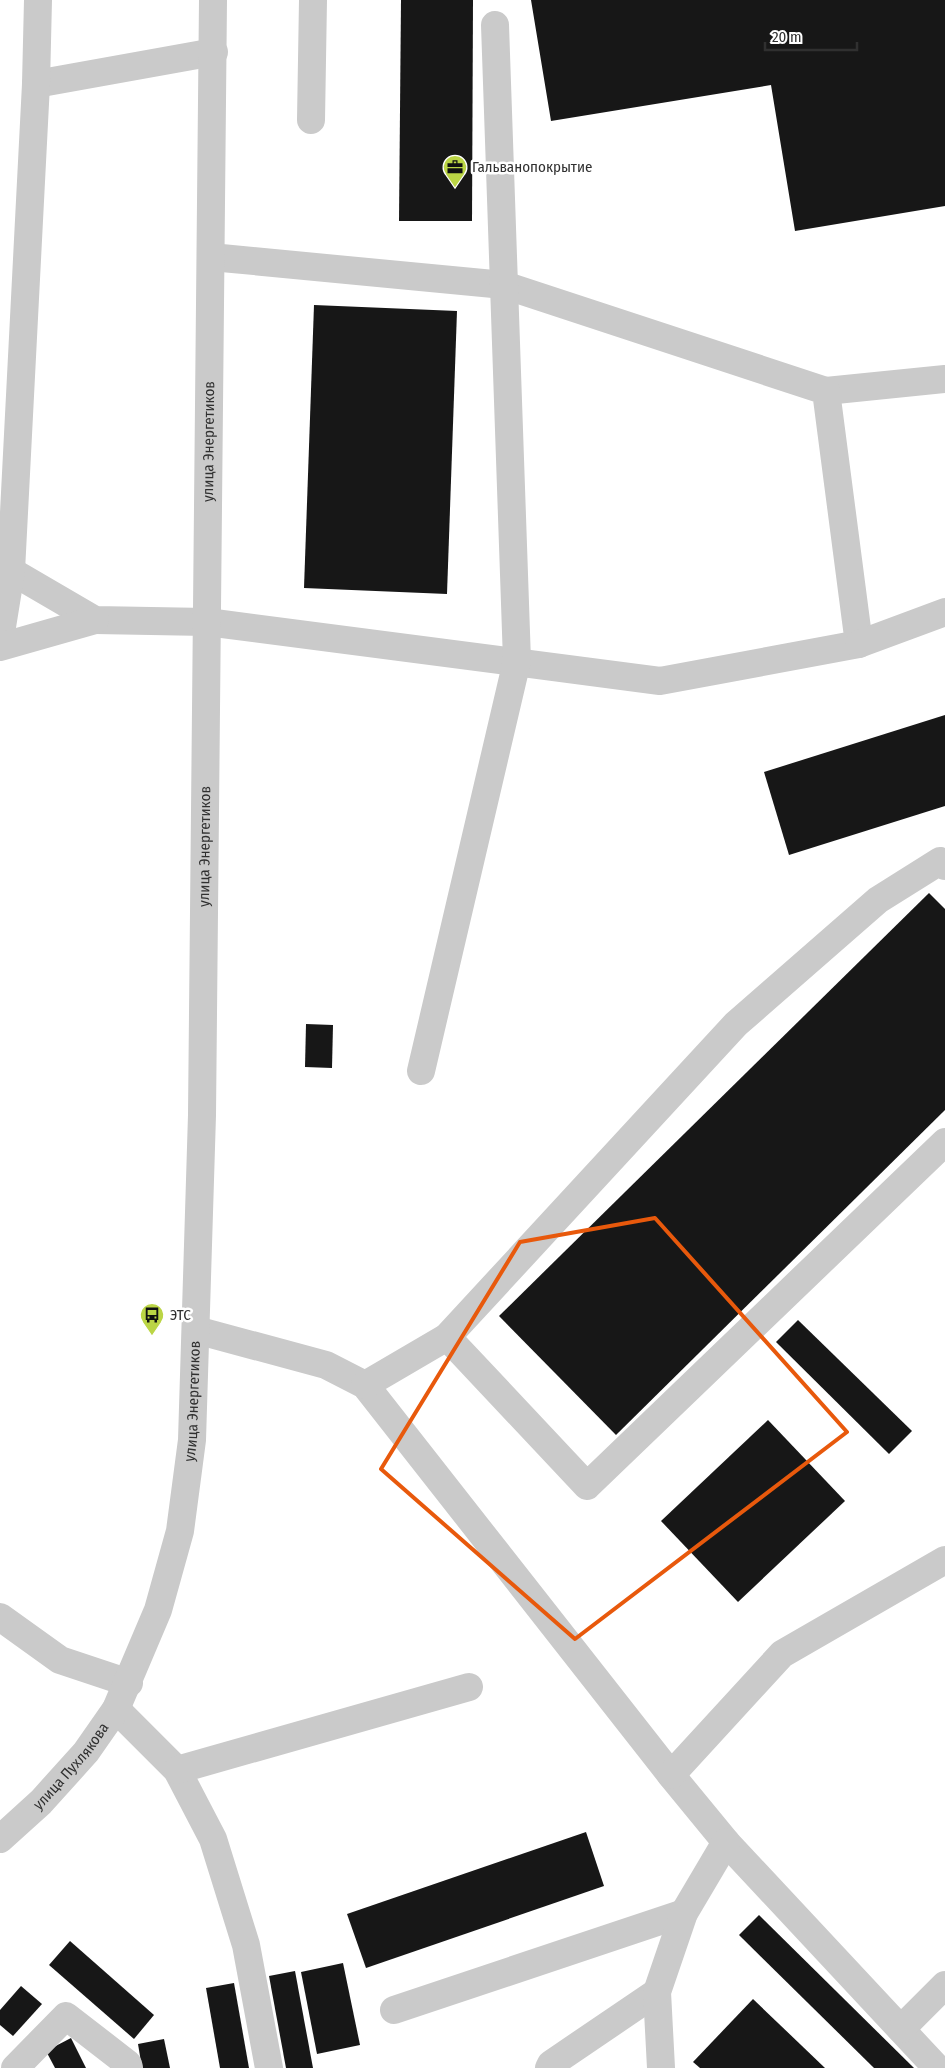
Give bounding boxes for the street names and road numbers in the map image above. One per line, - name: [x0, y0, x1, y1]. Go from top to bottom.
- street label: улица Энергетиков: [199, 381, 218, 502]
- street label: улица Энергетиков: [195, 786, 214, 907]
- street label: улица Энергетиков: [180, 1341, 204, 1463]
- street label: улица Пухлякова: [30, 1719, 113, 1814]

